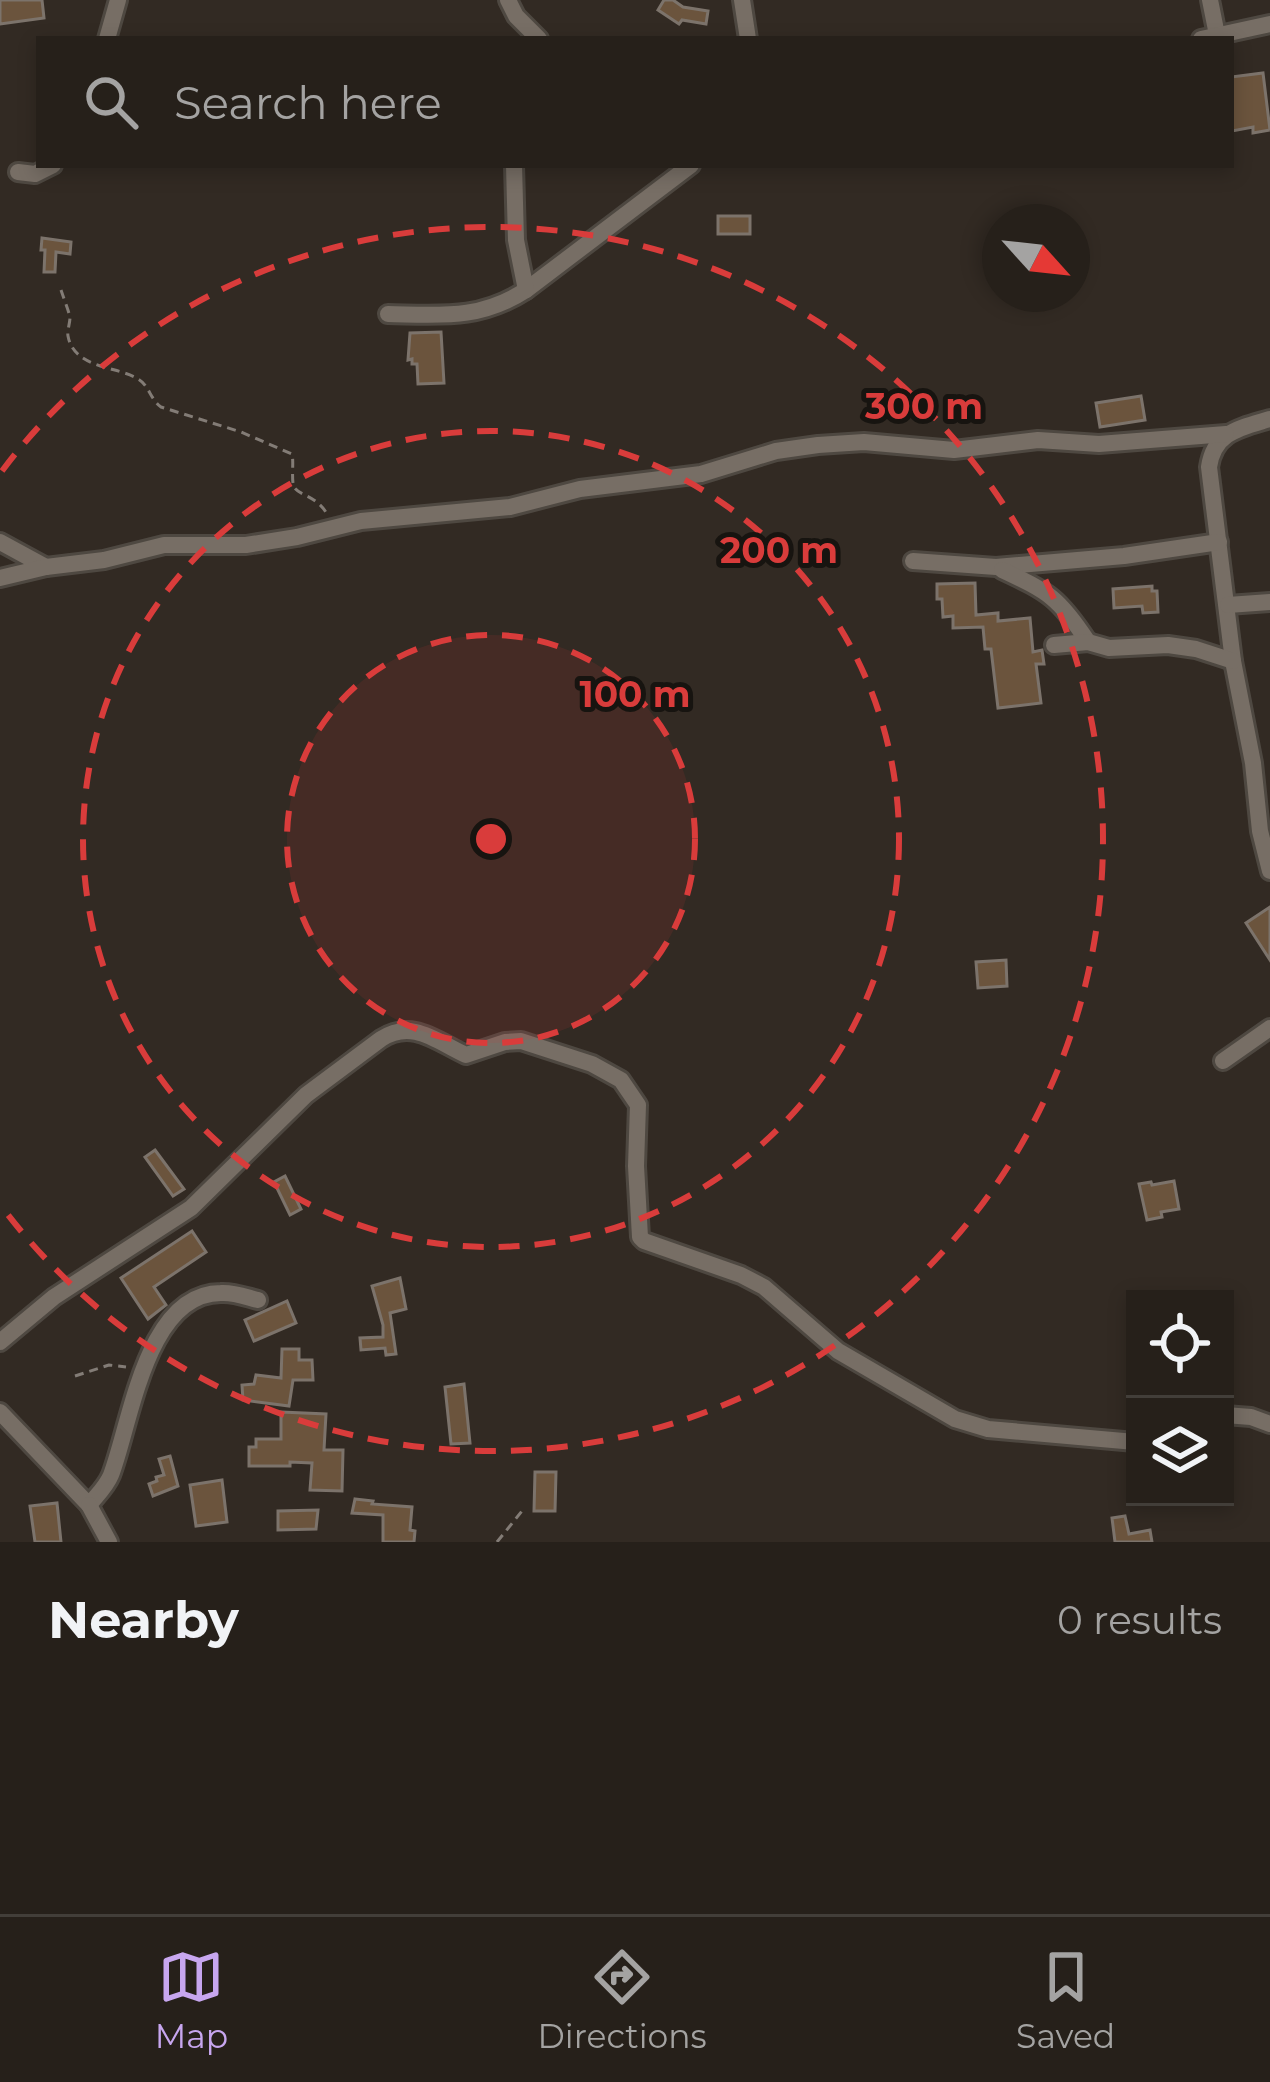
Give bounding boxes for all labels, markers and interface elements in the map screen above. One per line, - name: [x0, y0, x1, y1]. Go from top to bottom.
- search box: [36, 36, 1234, 168]
- icon: search: [78, 69, 144, 135]
- text: Search here: [174, 75, 442, 130]
- north arrow: [982, 204, 1090, 312]
- text: 300 m: [864, 384, 983, 428]
- text: 200 m: [720, 528, 838, 572]
- text: 100 m: [580, 672, 690, 716]
- centre of rings: [470, 818, 512, 860]
- map controls: [1126, 1290, 1234, 1506]
- button: locate: [1126, 1290, 1234, 1398]
- button: layers: [1126, 1398, 1234, 1506]
- text: Nearby: [48, 1589, 239, 1651]
- text: 0 results: [1057, 1596, 1222, 1644]
- tab: Map: [155, 1944, 228, 2056]
- tab: Directions: [538, 1944, 707, 2056]
- tab: Saved: [1016, 1944, 1115, 2056]

